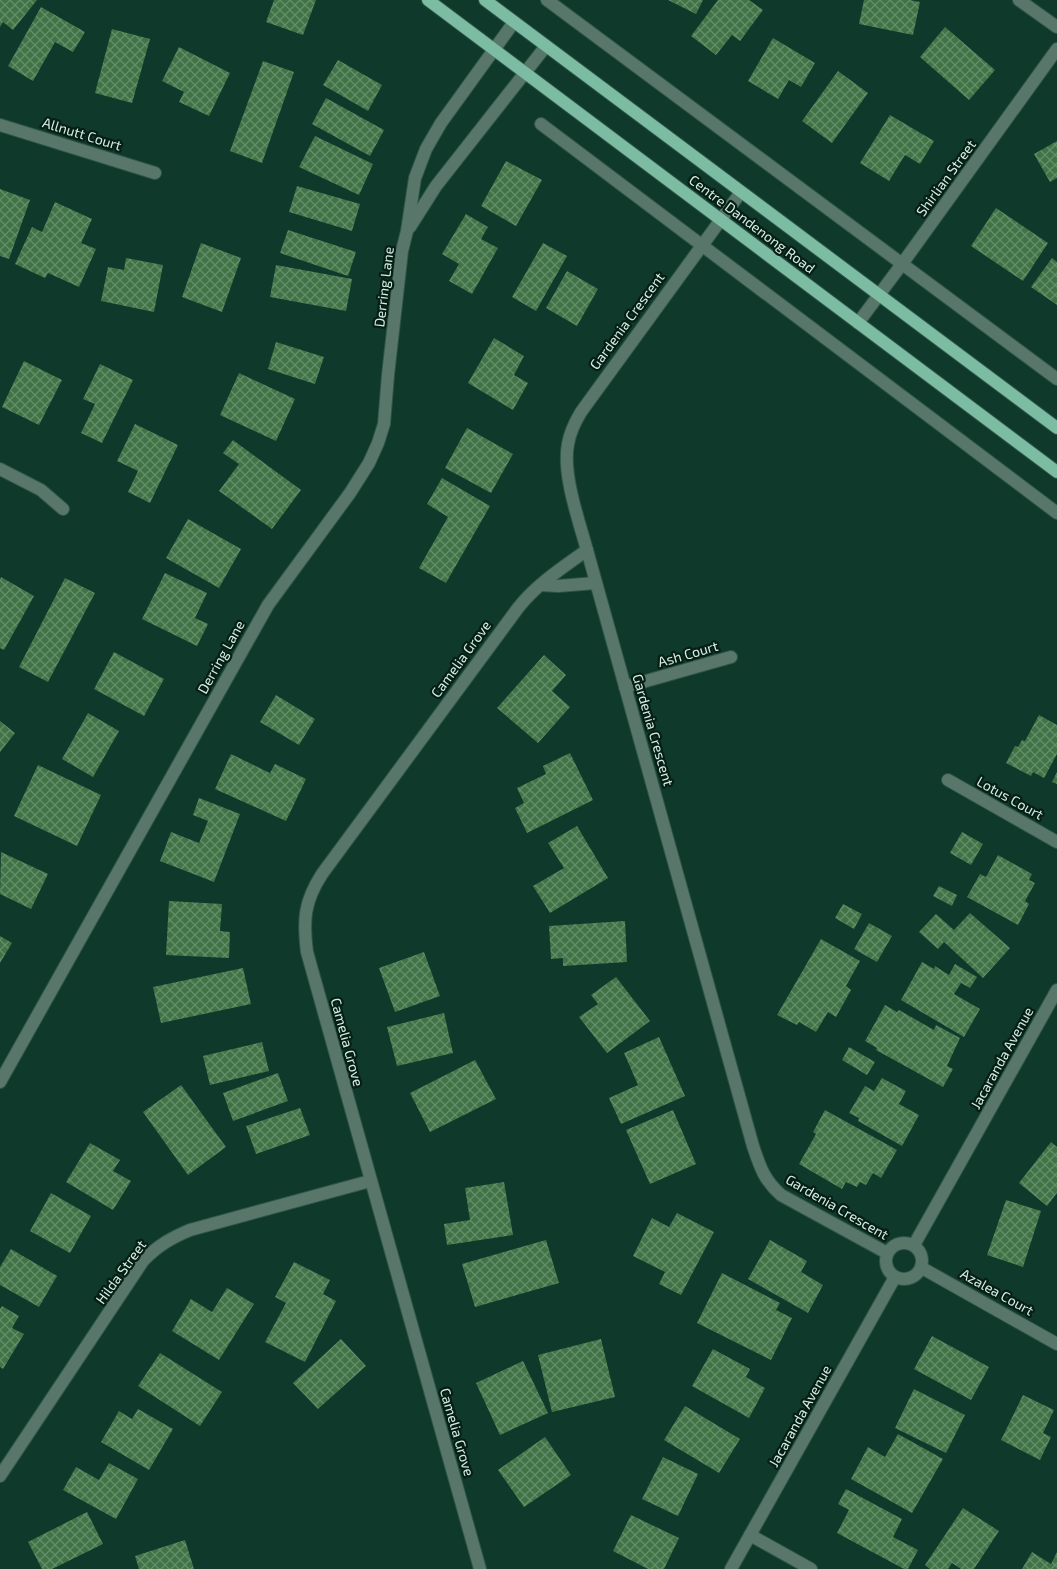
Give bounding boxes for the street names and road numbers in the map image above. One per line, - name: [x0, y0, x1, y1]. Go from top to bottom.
- street label: Allnutt Court: [41, 113, 124, 154]
- street label: Shirlian Street: [912, 136, 979, 219]
- street label: Centre Dandenong Road: [686, 171, 819, 276]
- street label: Derring Lane: [370, 246, 397, 328]
- street label: Gardenia Crescent: [586, 269, 667, 372]
- street label: Derring Lane: [193, 617, 248, 696]
- street label: Camelia Grove: [427, 617, 494, 700]
- street label: Ash Court: [656, 637, 720, 670]
- street label: Gardenia Crescent: [629, 672, 678, 788]
- street label: Lotus Court: [974, 772, 1047, 823]
- street label: Camelia Grove: [328, 996, 367, 1088]
- street label: Jacaranda Avenue: [967, 1004, 1037, 1112]
- street label: Gardenia Crescent: [783, 1170, 892, 1243]
- street label: Hilda Street: [92, 1236, 149, 1307]
- street label: Azalea Court: [958, 1265, 1037, 1319]
- street label: Jacaranda Avenue: [765, 1362, 835, 1470]
- street label: Camelia Grove: [437, 1386, 478, 1478]

